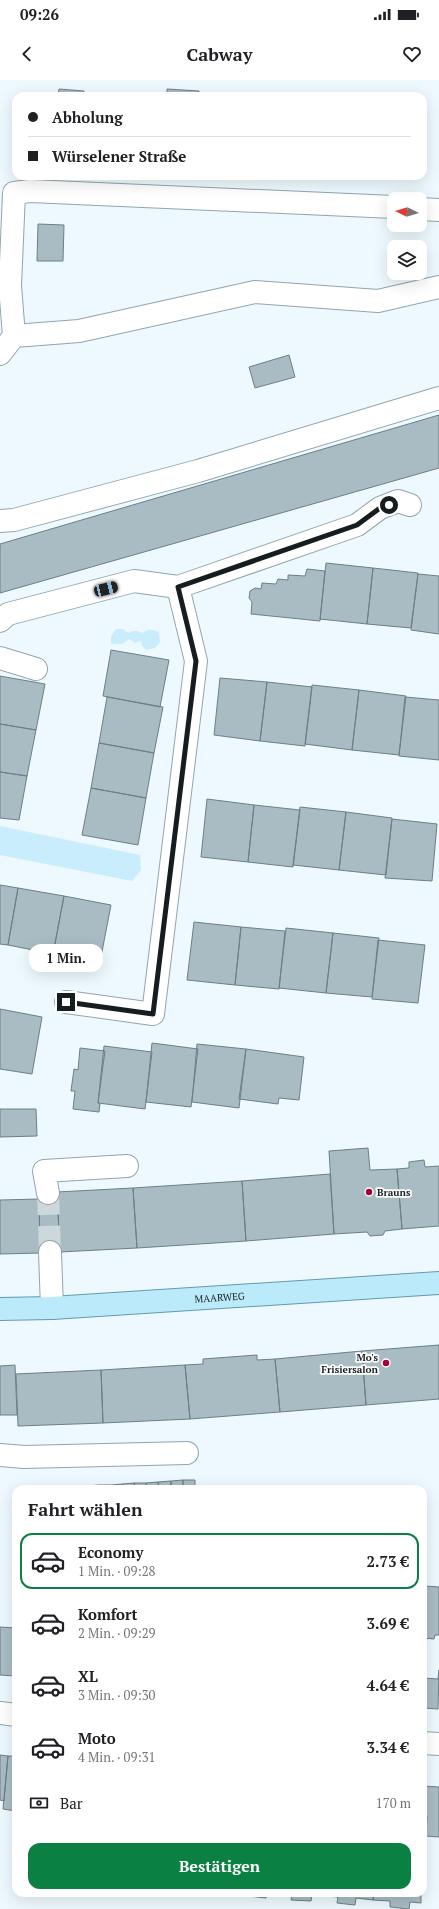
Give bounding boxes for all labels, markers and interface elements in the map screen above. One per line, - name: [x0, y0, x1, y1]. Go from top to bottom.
- text: 09:26: [20, 4, 59, 24]
- text: Cabway: [187, 42, 252, 66]
- icon: back: [16, 43, 38, 65]
- icon: heart: [401, 43, 423, 65]
- text: Abholung: [52, 107, 123, 127]
- text: Würselener Straße: [52, 146, 186, 166]
- north arrow: [387, 192, 427, 232]
- map controls: [387, 192, 427, 280]
- button: layers: [387, 240, 427, 280]
- route start: [380, 496, 398, 514]
- car: [93, 580, 119, 598]
- callout: 1 Min.: [29, 944, 103, 972]
- text: 1 Min.: [46, 949, 86, 967]
- route end: [57, 993, 75, 1011]
- place label: Brauns: [377, 1186, 411, 1199]
- marker: Brauns: [364, 1187, 374, 1197]
- street label: MAARWEG: [194, 1289, 245, 1305]
- place label: Mo's Frisiersalon: [321, 1351, 379, 1376]
- marker: Mo's Frisiersalon: [381, 1358, 391, 1368]
- text: Fahrt wählen: [28, 1497, 143, 1521]
- text: Economy: [78, 1542, 143, 1562]
- icon: car: [30, 1543, 66, 1579]
- text: 2.73 €: [367, 1551, 409, 1571]
- text: 1 Min. · 09:28: [78, 1562, 156, 1580]
- text: Komfort: [78, 1604, 137, 1624]
- icon: car: [30, 1605, 66, 1641]
- text: 3.69 €: [367, 1613, 409, 1633]
- text: 2 Min. · 09:29: [78, 1624, 156, 1642]
- text: XL: [78, 1666, 98, 1686]
- icon: car: [30, 1667, 66, 1703]
- text: 4.64 €: [367, 1675, 409, 1695]
- text: 3 Min. · 09:30: [78, 1686, 156, 1704]
- text: Moto: [78, 1728, 116, 1748]
- icon: car: [30, 1729, 66, 1765]
- text: 3.34 €: [367, 1737, 409, 1757]
- text: 4 Min. · 09:31: [78, 1748, 156, 1766]
- icon: cash: [28, 1792, 50, 1814]
- text: Bar: [60, 1793, 83, 1813]
- text: 170 m: [376, 1794, 411, 1812]
- button: Bestätigen: [28, 1843, 411, 1889]

